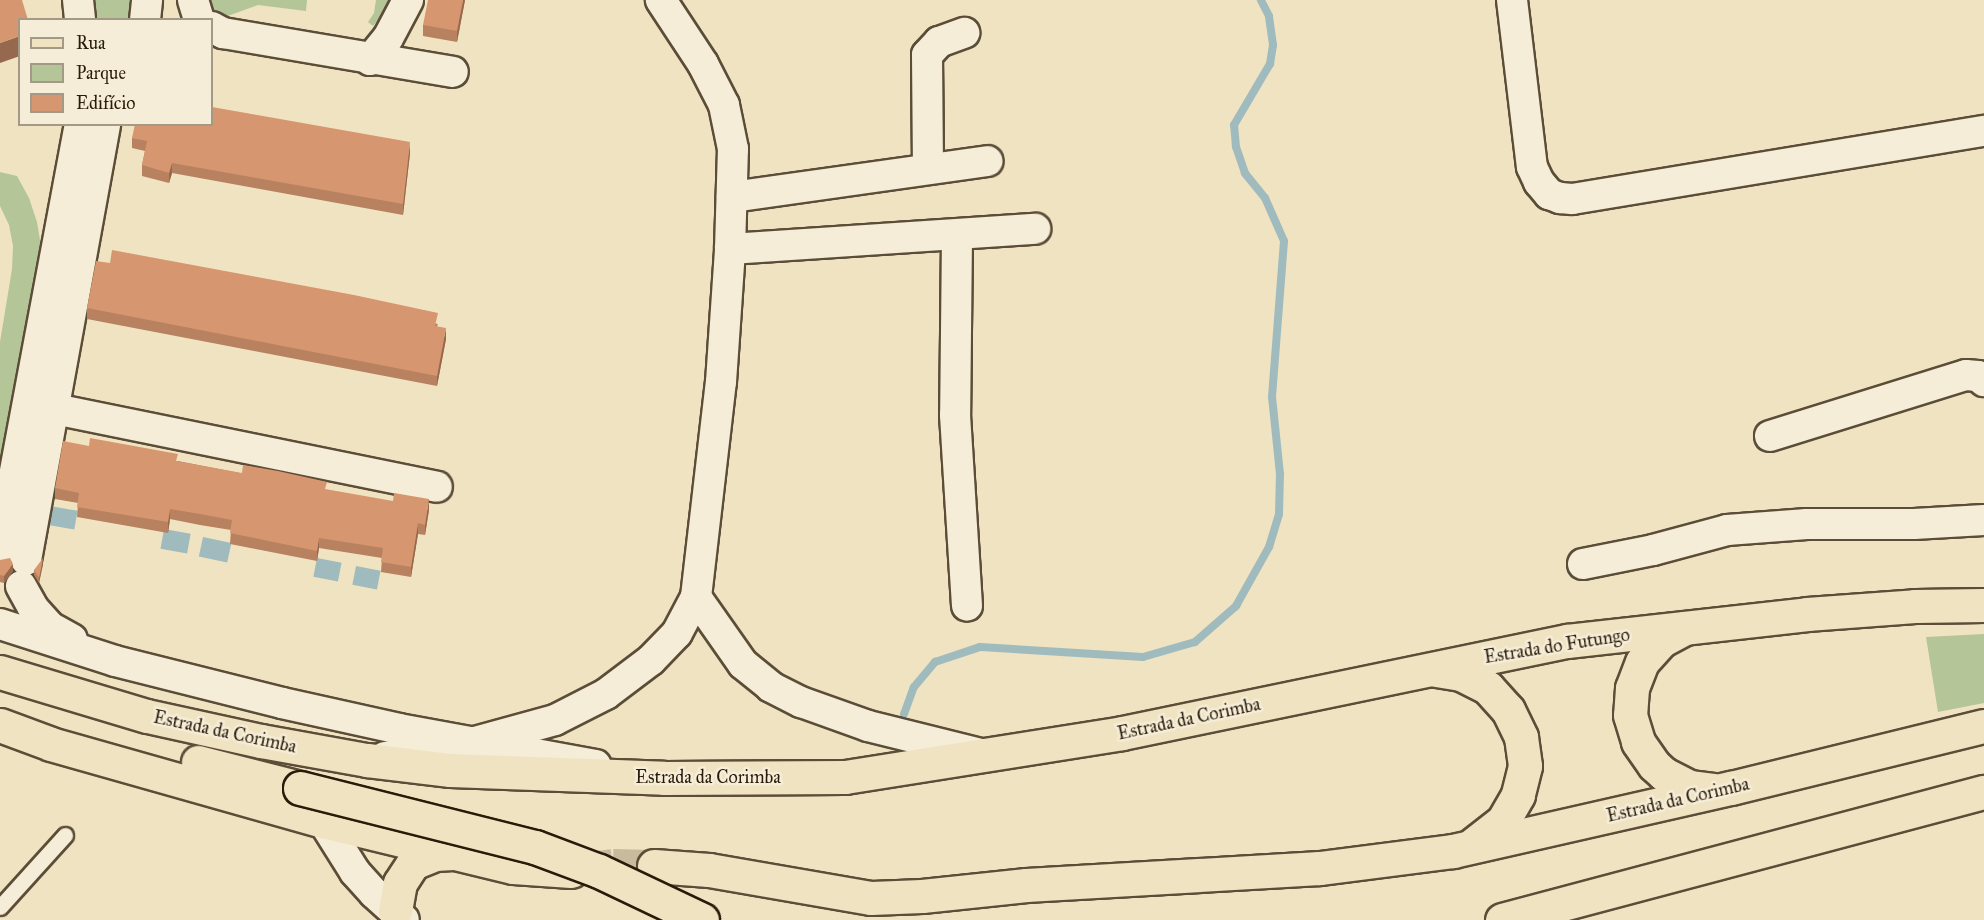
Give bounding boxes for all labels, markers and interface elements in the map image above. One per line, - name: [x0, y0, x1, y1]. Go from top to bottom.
- legend: [18, 18, 213, 126]
- text: Rua: [76, 32, 106, 54]
- text: Parque: [76, 62, 126, 84]
- text: Edifício: [76, 92, 135, 114]
- street label: Estrada do Futungo: [1483, 624, 1631, 668]
- street label: Estrada da Corimba: [1115, 693, 1263, 745]
- street label: Estrada da Corimba: [151, 706, 299, 758]
- street label: Estrada da Corimba: [635, 766, 781, 788]
- street label: Estrada da Corimba: [1605, 773, 1751, 827]

